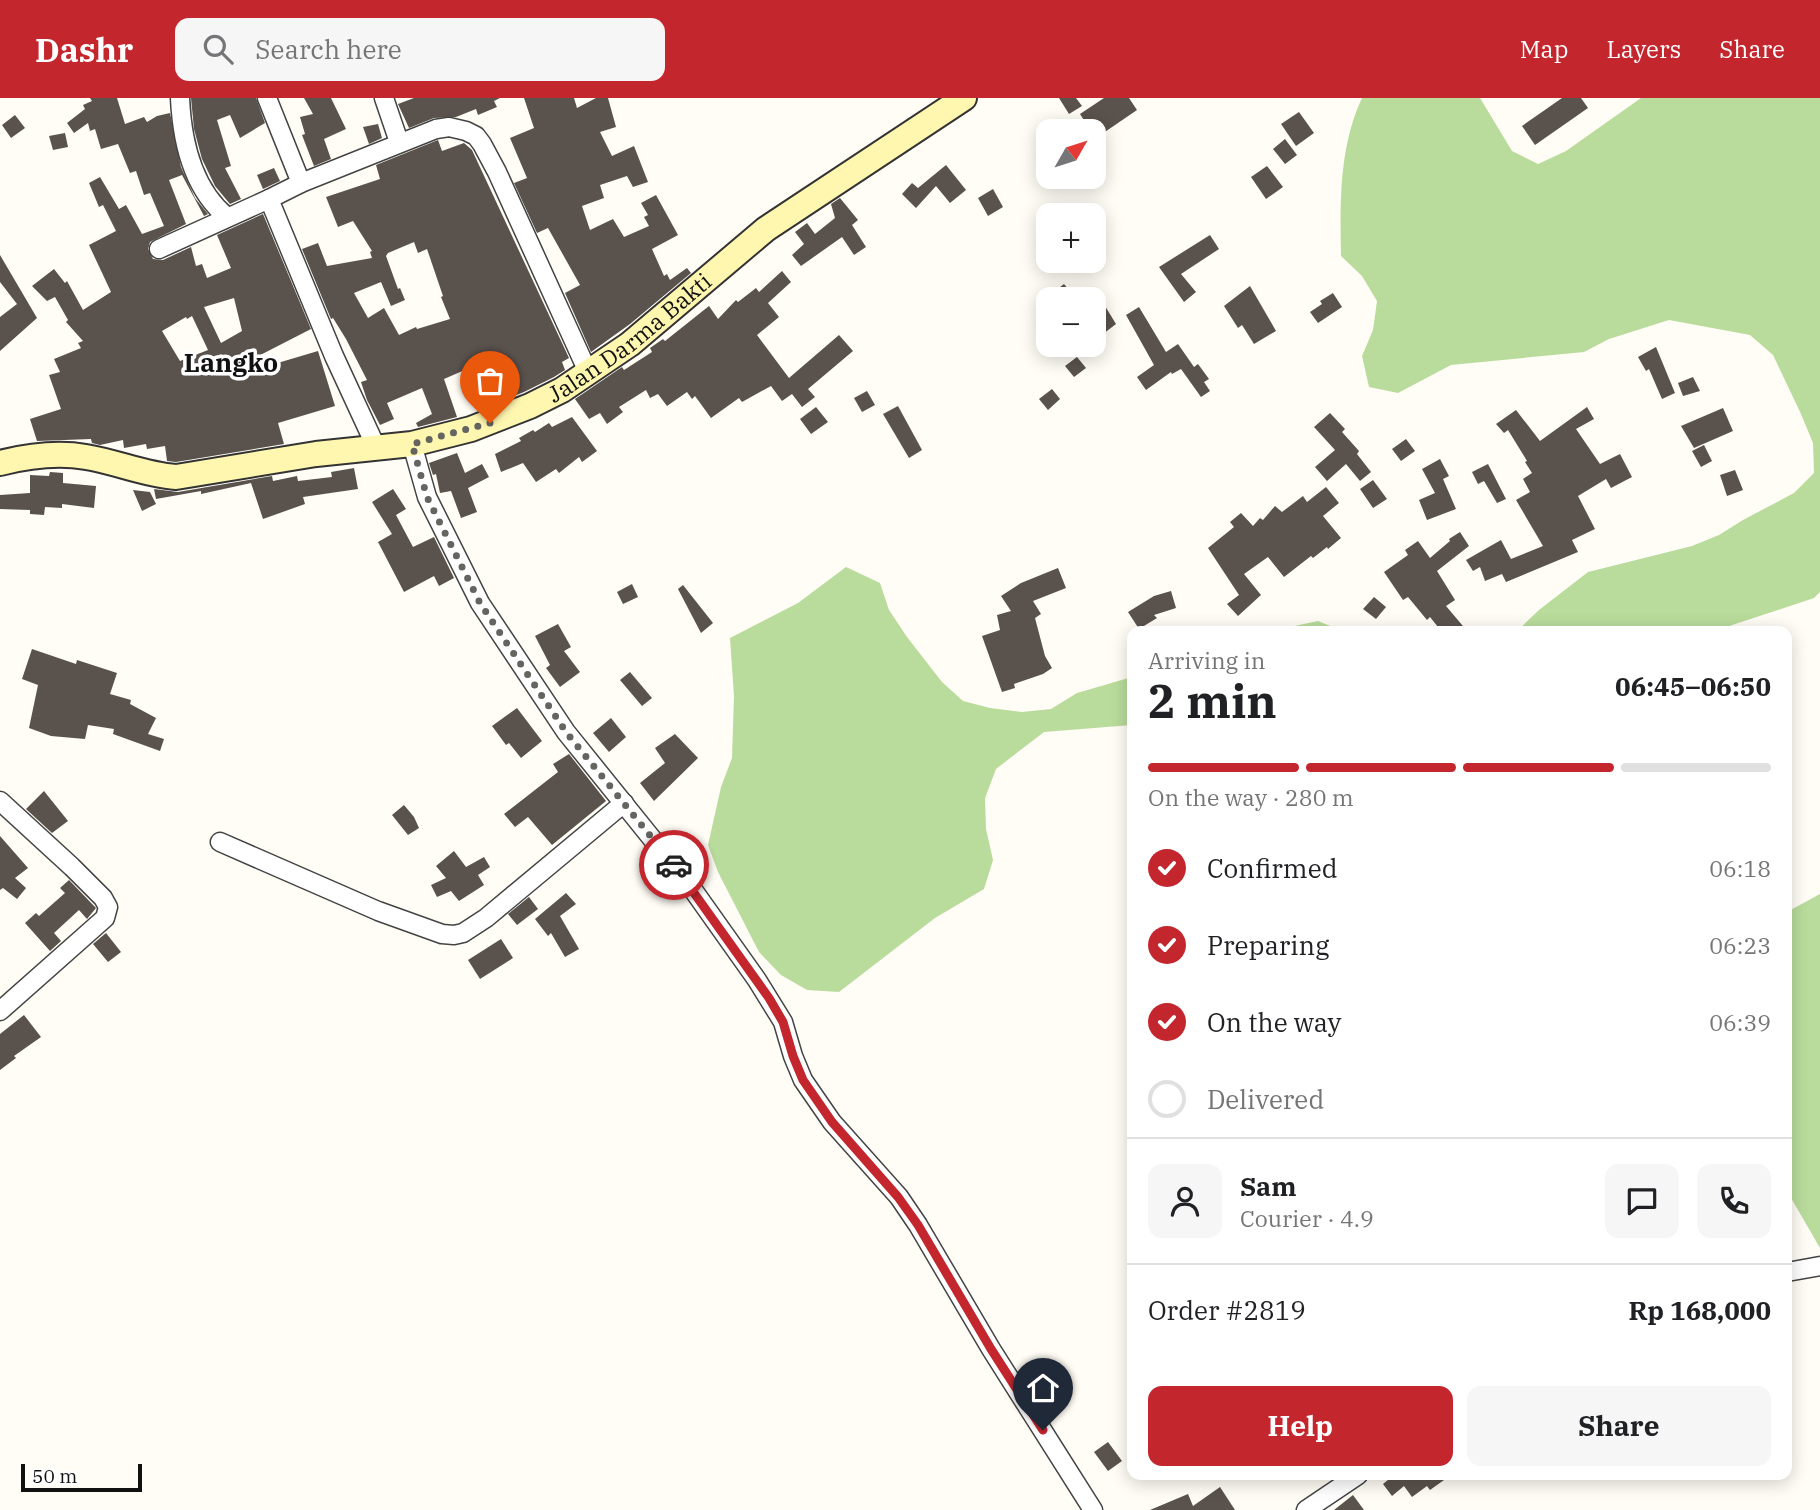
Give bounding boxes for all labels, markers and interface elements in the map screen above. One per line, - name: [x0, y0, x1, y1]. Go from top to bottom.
- search box: [175, 18, 665, 81]
- text: Dashr: [35, 28, 133, 71]
- icon: search: [199, 30, 237, 68]
- text: Search here: [255, 32, 402, 66]
- text: Map: [1520, 33, 1568, 65]
- text: Layers: [1606, 33, 1681, 65]
- text: Share: [1719, 33, 1785, 65]
- north arrow: [1036, 119, 1106, 189]
- map controls: [1036, 119, 1106, 357]
- button: +: [1036, 203, 1106, 273]
- street label: Jalan Darma Bakti: [543, 266, 717, 409]
- button: −: [1036, 287, 1106, 357]
- district label: Langko: [184, 345, 278, 379]
- pin: [460, 351, 520, 423]
- icon: bag: [471, 362, 509, 400]
- text: Arriving in: [1148, 645, 1265, 675]
- text: 06:45–06:50: [1615, 669, 1771, 703]
- text: 2 min: [1148, 671, 1277, 731]
- text: On the way · 280 m: [1148, 782, 1354, 812]
- courier: [639, 830, 709, 900]
- icon: car: [655, 846, 693, 884]
- icon: check: [1148, 849, 1186, 887]
- text: Confirmed: [1207, 851, 1338, 885]
- text: 06:18: [1709, 853, 1771, 883]
- icon: check: [1148, 926, 1186, 964]
- text: Preparing: [1207, 928, 1329, 962]
- text: 06:23: [1709, 930, 1771, 960]
- icon: check: [1148, 1003, 1186, 1041]
- text: On the way: [1207, 1005, 1341, 1039]
- text: 06:39: [1709, 1007, 1771, 1037]
- text: Delivered: [1207, 1082, 1324, 1116]
- button: person: [1148, 1164, 1222, 1238]
- button: chat: [1605, 1164, 1679, 1238]
- button: phone: [1697, 1164, 1771, 1238]
- text: Sam: [1240, 1169, 1296, 1203]
- text: Courier · 4.9: [1240, 1203, 1374, 1233]
- text: Order #2819: [1148, 1293, 1306, 1327]
- text: Rp 168,000: [1628, 1293, 1771, 1327]
- pin: [1013, 1358, 1073, 1430]
- icon: home: [1024, 1369, 1062, 1407]
- button: Help: [1148, 1386, 1453, 1466]
- button: Share: [1467, 1386, 1771, 1466]
- scale bar: [21, 1461, 142, 1493]
- text: 50 m: [32, 1464, 77, 1488]

